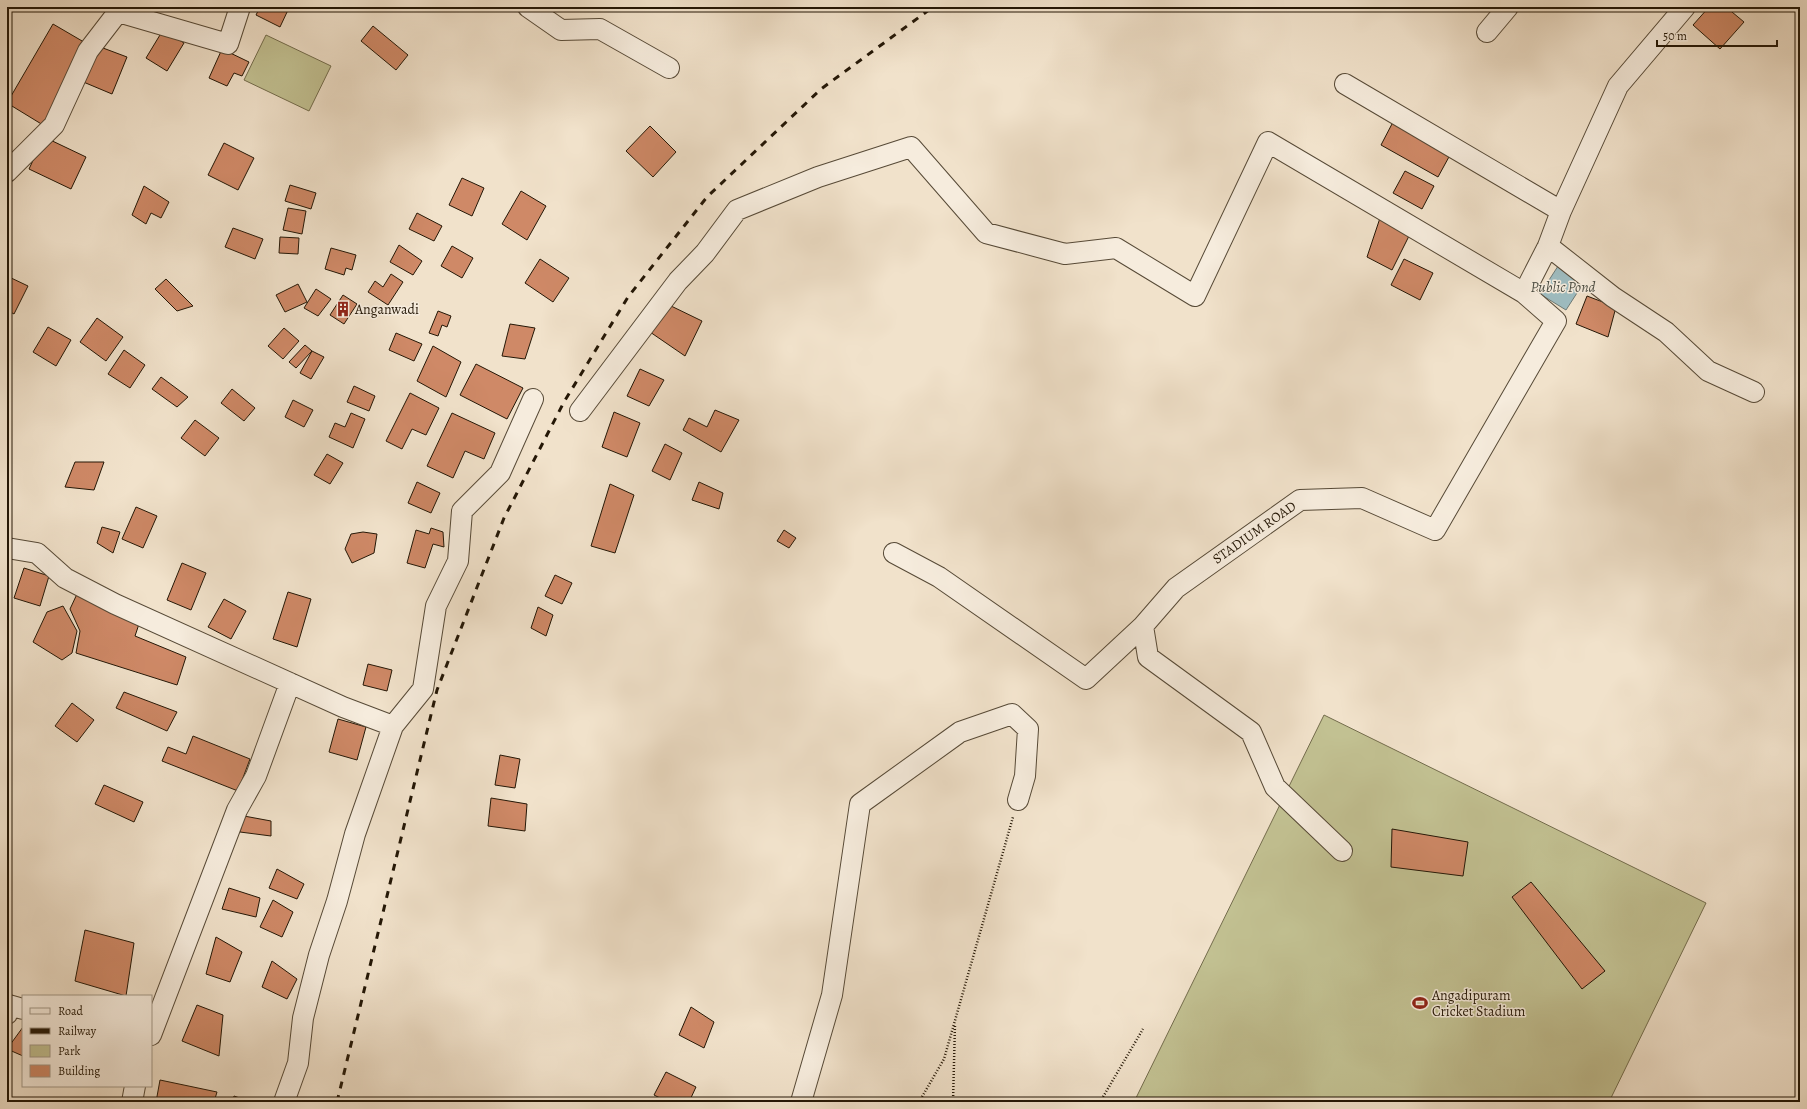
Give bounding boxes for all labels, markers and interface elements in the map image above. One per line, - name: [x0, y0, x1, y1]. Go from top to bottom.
- scale bar: [1657, 22, 1777, 48]
- text: 50 m: [1663, 28, 1687, 44]
- water label: Public Pond: [1530, 277, 1596, 297]
- building icon: Anganwadi: [334, 300, 352, 318]
- place label: Anganwadi: [354, 300, 419, 319]
- street label: STADIUM ROAD: [1209, 496, 1300, 568]
- place label: Angadipuram Cricket Stadium: [1431, 986, 1526, 1021]
- sports icon: Angadipuram Cricket Stadium: [1411, 994, 1429, 1012]
- legend: [22, 995, 152, 1087]
- text: Road: [58, 1003, 84, 1019]
- text: Railway: [58, 1023, 97, 1039]
- text: Park: [58, 1043, 81, 1059]
- text: Building: [58, 1063, 100, 1079]

